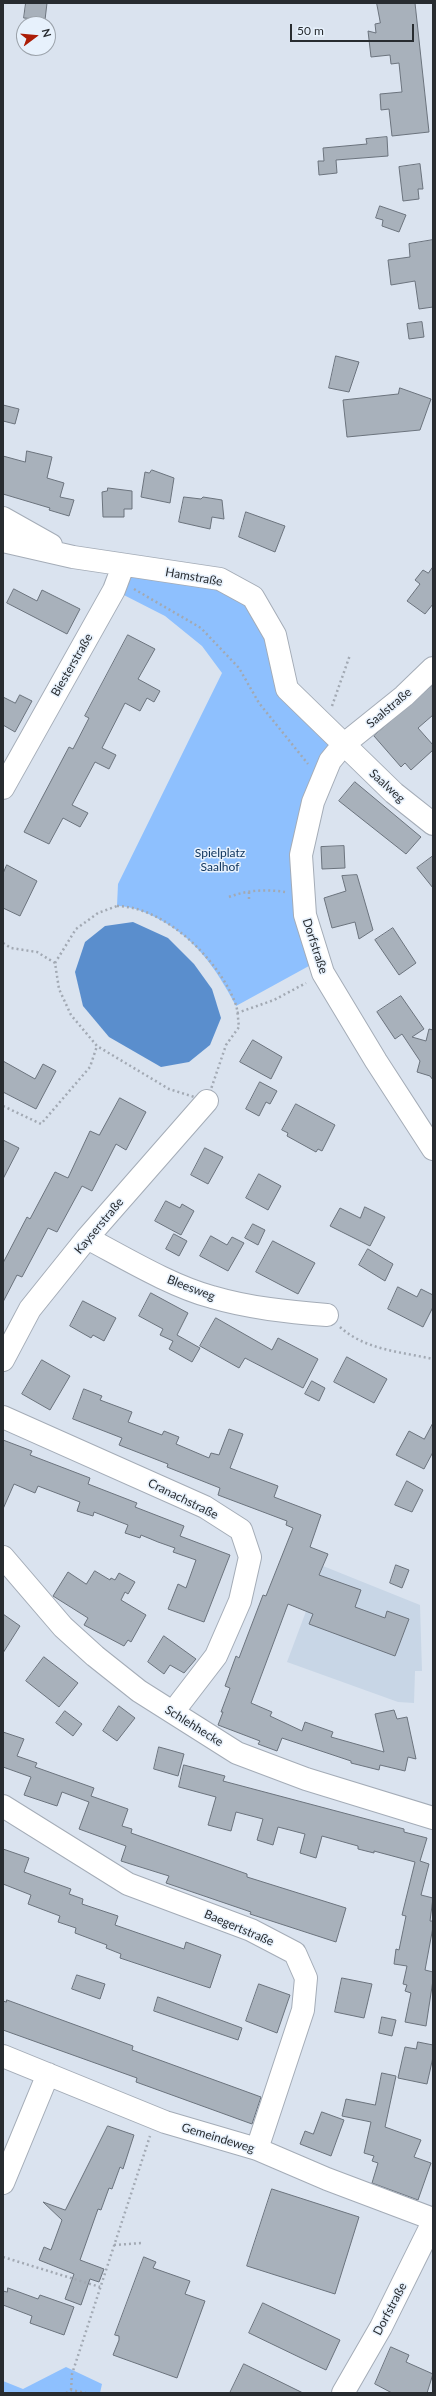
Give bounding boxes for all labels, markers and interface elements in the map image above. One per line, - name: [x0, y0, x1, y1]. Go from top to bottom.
- north arrow: [16, 16, 56, 56]
- scale bar: [292, 16, 416, 42]
- text: 50 m: [297, 23, 324, 38]
- text: N: [40, 27, 54, 39]
- street label: Hamstraße: [164, 565, 224, 589]
- street label: Biesterstraße: [48, 631, 96, 699]
- street label: Saalstraße: [364, 685, 414, 731]
- street label: Saalweg: [366, 766, 408, 806]
- park label: Spielplatz Saalhof: [195, 846, 245, 874]
- street label: Dorfstraße: [299, 916, 331, 976]
- street label: Kayserstraße: [71, 1195, 127, 1257]
- street label: Bleesweg: [165, 1272, 217, 1304]
- street label: Cranachstraße: [146, 1476, 220, 1522]
- street label: Schlehhecke: [162, 1703, 226, 1749]
- street label: Baegertstraße: [202, 1907, 276, 1949]
- street label: Gemeindeweg: [180, 2120, 256, 2156]
- street label: Dorfstraße: [370, 2280, 410, 2338]

